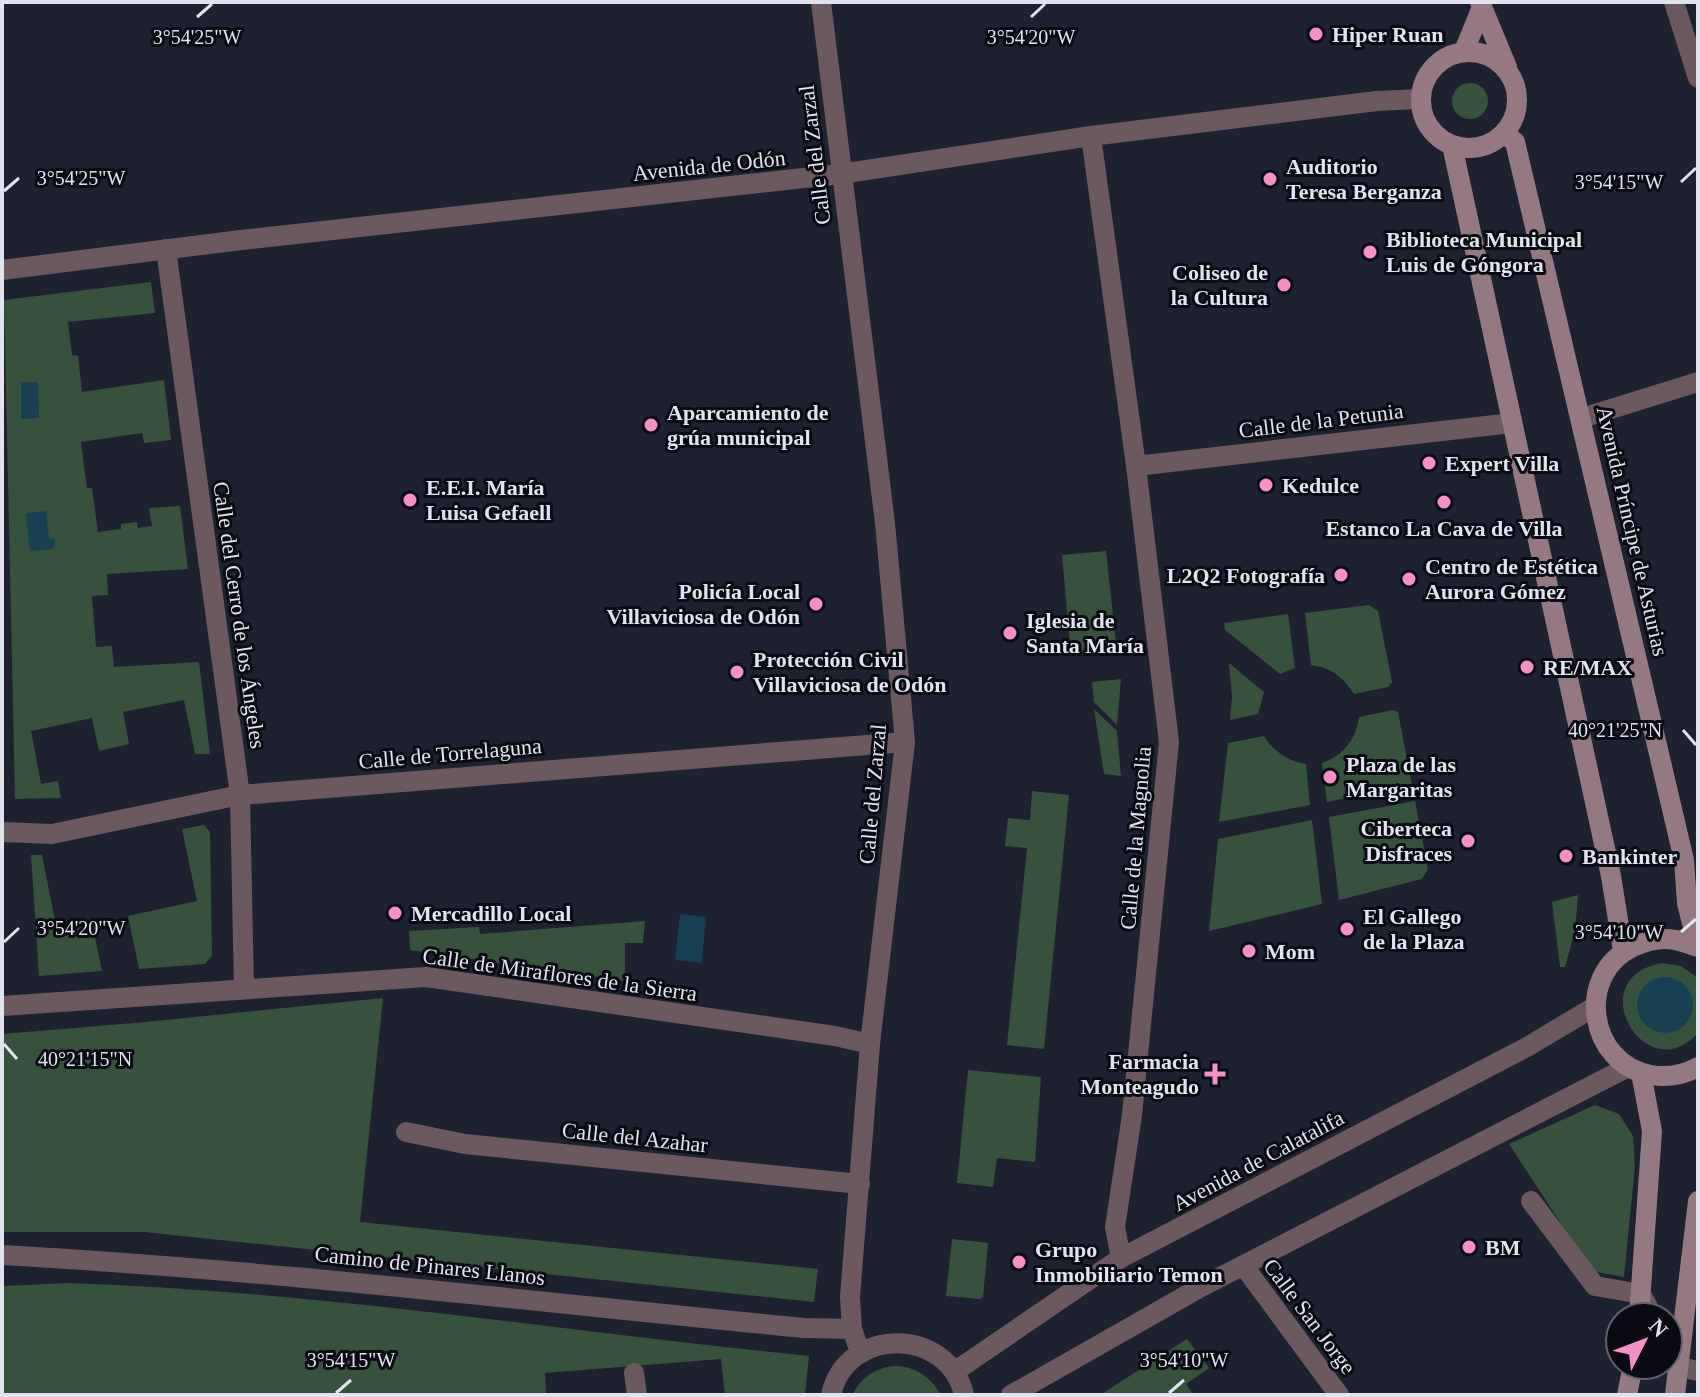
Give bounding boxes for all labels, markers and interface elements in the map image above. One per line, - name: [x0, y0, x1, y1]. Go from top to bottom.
- place label: Hiper Ruan: [1332, 22, 1443, 47]
- marker: Hiper Ruan: [1307, 25, 1325, 43]
- text: 3°54'25"W: [153, 26, 241, 48]
- text: 3°54'20"W: [987, 26, 1075, 48]
- street label: Calle del Zarzal: [794, 84, 835, 226]
- street label: Avenida de Odón: [631, 145, 787, 186]
- place label: Auditorio Teresa Berganza: [1286, 154, 1442, 204]
- text: 3°54'25"W: [37, 167, 125, 189]
- marker: Auditorio Teresa Berganza: [1261, 170, 1279, 188]
- text: 3°54'15"W: [1575, 171, 1663, 193]
- place label: Biblioteca Municipal Luis de Góngora: [1386, 227, 1582, 277]
- marker: Biblioteca Municipal Luis de Góngora: [1361, 243, 1379, 261]
- place label: Coliseo de la Cultura: [1171, 260, 1268, 310]
- marker: Coliseo de la Cultura: [1275, 276, 1293, 294]
- street label: Calle de la Petunia: [1237, 398, 1405, 443]
- place label: Aparcamiento de grúa municipal: [667, 400, 829, 450]
- street label: Avenida Príncipe de Asturias: [1592, 404, 1673, 658]
- marker: Aparcamiento de grúa municipal: [642, 416, 660, 434]
- place label: Expert Villa: [1445, 451, 1559, 476]
- marker: Expert Villa: [1420, 454, 1438, 472]
- place label: Kedulce: [1282, 473, 1359, 498]
- place label: E.E.I. María Luisa Gefaell: [426, 475, 551, 525]
- marker: Kedulce: [1257, 476, 1275, 494]
- street label: Calle del Cerro de los Ángeles: [208, 480, 271, 750]
- marker: E.E.I. María Luisa Gefaell: [401, 491, 419, 509]
- marker: Estanco La Cava de Villa: [1435, 493, 1453, 511]
- place label: Estanco La Cava de Villa: [1325, 516, 1563, 541]
- place label: Centro de Estética Aurora Gómez: [1425, 554, 1598, 604]
- place label: L2Q2 Fotografía: [1167, 563, 1325, 588]
- marker: L2Q2 Fotografía: [1332, 566, 1350, 584]
- marker: Centro de Estética Aurora Gómez: [1400, 570, 1418, 588]
- place label: Policía Local Villaviciosa de Odón: [606, 579, 800, 629]
- marker: Policía Local Villaviciosa de Odón: [807, 595, 825, 613]
- place label: Iglesia de Santa María: [1026, 608, 1144, 658]
- marker: Iglesia de Santa María: [1001, 624, 1019, 642]
- place label: Protección Civil Villaviciosa de Odón: [753, 647, 947, 697]
- place label: RE/MAX: [1543, 655, 1632, 680]
- marker: RE/MAX: [1518, 658, 1536, 676]
- marker: Protección Civil Villaviciosa de Odón: [728, 663, 746, 681]
- text: 40°21'25"N: [1568, 719, 1662, 741]
- street label: Calle del Zarzal: [854, 723, 891, 865]
- street label: Calle de Torrelaguna: [357, 733, 543, 774]
- street label: Calle de la Magnolia: [1115, 745, 1156, 931]
- place label: Plaza de las Margaritas: [1346, 752, 1456, 802]
- marker: Plaza de las Margaritas: [1321, 768, 1339, 786]
- place label: Ciberteca Disfraces: [1360, 816, 1452, 866]
- marker: Ciberteca Disfraces: [1459, 832, 1477, 850]
- place label: Bankinter: [1582, 844, 1678, 869]
- marker: Bankinter: [1557, 847, 1575, 865]
- place label: Mercadillo Local: [411, 901, 571, 926]
- marker: Mercadillo Local: [386, 904, 404, 922]
- place label: El Gallego de la Plaza: [1363, 904, 1464, 954]
- text: 3°54'20"W: [37, 917, 125, 939]
- marker: El Gallego de la Plaza: [1338, 920, 1356, 938]
- text: 3°54'10"W: [1575, 921, 1663, 943]
- place label: Mom: [1265, 939, 1315, 964]
- marker: Mom: [1240, 942, 1258, 960]
- street label: Calle de Miraflores de la Sierra: [421, 943, 699, 1006]
- text: 40°21'15"N: [38, 1048, 132, 1070]
- place label: Farmacia Monteagudo: [1080, 1049, 1199, 1099]
- marker: Farmacia Monteagudo: [1206, 1065, 1224, 1083]
- street label: Avenida de Calatalifa: [1168, 1105, 1348, 1216]
- street label: Calle del Azahar: [561, 1117, 710, 1158]
- place label: BM: [1485, 1235, 1521, 1260]
- place label: Grupo Inmobiliario Temon: [1035, 1237, 1223, 1287]
- marker: BM: [1460, 1238, 1478, 1256]
- street label: Camino de Pinares Llanos: [313, 1241, 546, 1290]
- marker: Grupo Inmobiliario Temon: [1010, 1253, 1028, 1271]
- street label: Calle San Jorge: [1258, 1254, 1361, 1379]
- north arrow: [1604, 1301, 1684, 1381]
- text: N: [1644, 1314, 1673, 1342]
- text: 3°54'15"W: [307, 1349, 395, 1371]
- text: 3°54'10"W: [1140, 1349, 1228, 1371]

